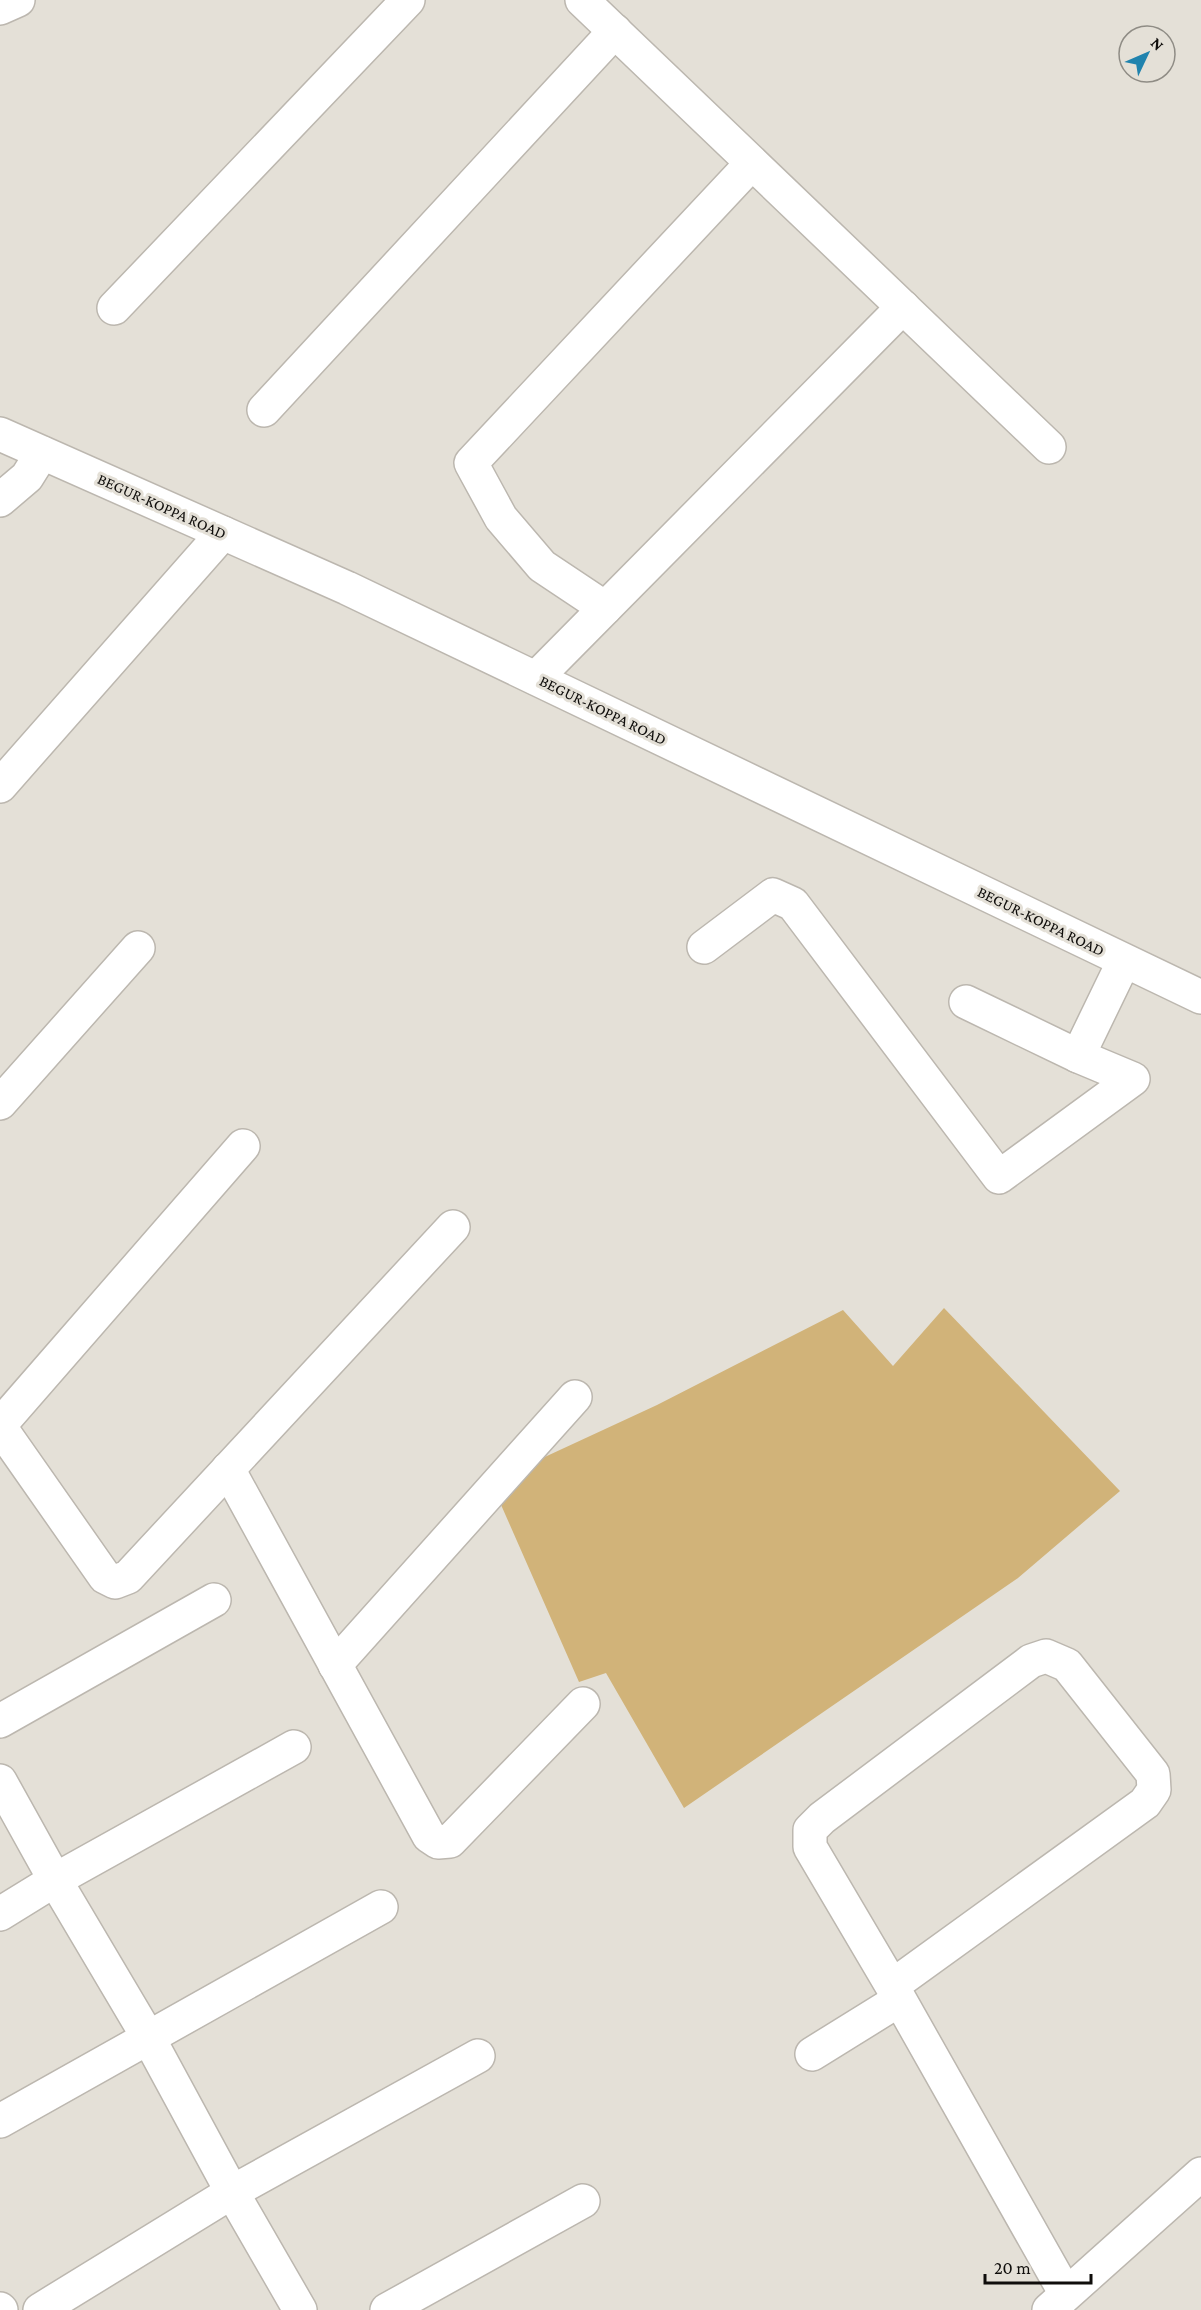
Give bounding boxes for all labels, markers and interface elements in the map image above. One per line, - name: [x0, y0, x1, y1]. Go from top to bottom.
- north arrow: [1117, 24, 1177, 84]
- text: N: [1148, 34, 1167, 54]
- street label: BEGUR-KOPPA ROAD: [95, 470, 229, 542]
- street label: BEGUR-KOPPA ROAD: [537, 672, 669, 748]
- street label: BEGUR-KOPPA ROAD: [975, 883, 1107, 959]
- scale bar: [985, 2247, 1092, 2285]
- text: 20 m: [994, 2258, 1031, 2278]

